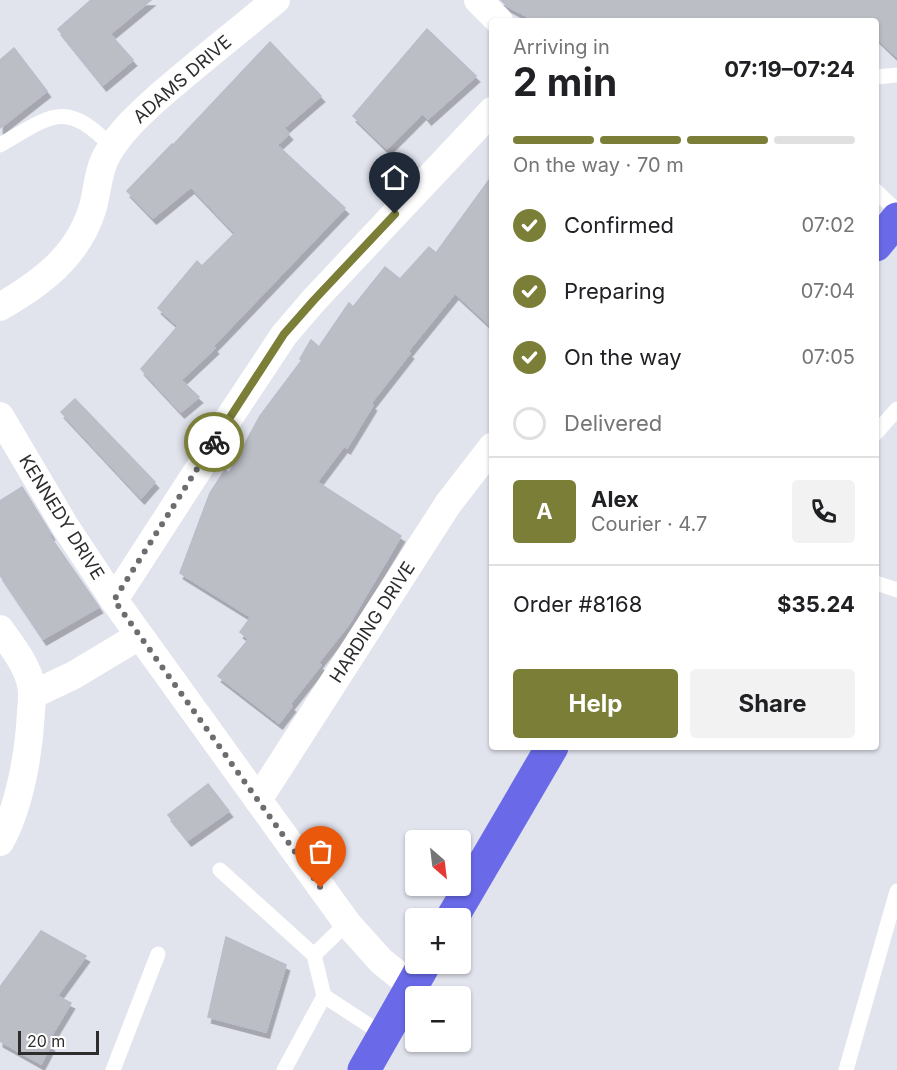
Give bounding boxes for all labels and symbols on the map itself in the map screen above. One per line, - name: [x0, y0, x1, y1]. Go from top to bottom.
- street label: ADAMS DRIVE: [129, 31, 235, 127]
- pin: [369, 152, 420, 214]
- courier: [184, 412, 244, 472]
- street label: KENNEDY DRIVE: [15, 451, 109, 583]
- street label: HARDING DRIVE: [325, 558, 419, 686]
- pin: [295, 826, 346, 888]
- north arrow: [405, 830, 471, 896]
- scale bar: [18, 1028, 99, 1056]

